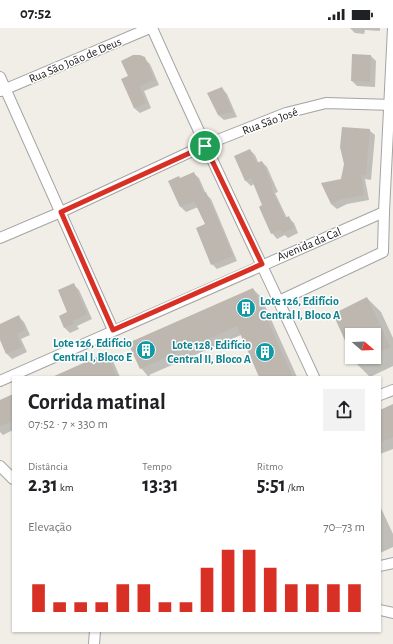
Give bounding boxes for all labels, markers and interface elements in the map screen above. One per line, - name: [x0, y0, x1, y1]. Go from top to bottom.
- text: 07:52: [20, 6, 51, 21]
- street label: Rua São João de Deus: [27, 35, 123, 85]
- street label: Rua São José: [241, 105, 299, 137]
- pin: [188, 129, 222, 163]
- icon: arrive: [194, 135, 216, 157]
- street label: Avenida da Cal: [275, 225, 343, 263]
- place label: Lote 126, Edifício Central I, Bloco A: [260, 295, 341, 321]
- building icon: Lote 126, Edifício Central I, Bloco A: [235, 297, 257, 319]
- north arrow: [345, 328, 381, 364]
- map controls: [345, 328, 381, 364]
- place label: Lote 126, Edifício Central I, Bloco E: [53, 337, 132, 363]
- building icon: Lote 126, Edifício Central I, Bloco E: [135, 339, 157, 361]
- place label: Lote 128, Edifício Central II, Bloco A: [167, 339, 252, 365]
- building icon: Lote 128, Edifício Central II, Bloco A: [254, 341, 276, 363]
- button: share: [323, 389, 365, 431]
- text: Corrida matinal: [28, 391, 166, 413]
- text: 07:52 · 7 × 330 m: [28, 418, 108, 431]
- text: Distância: [28, 461, 68, 472]
- text: Tempo: [142, 461, 172, 472]
- text: Ritmo: [257, 461, 283, 472]
- text: 2.31: [28, 475, 58, 495]
- text: 13:31: [142, 475, 179, 495]
- text: 5:51: [257, 475, 286, 495]
- text: km: [58, 482, 73, 493]
- text: /km: [286, 482, 305, 493]
- text: Elevação: [28, 521, 72, 534]
- text: 70–73 m: [323, 521, 365, 534]

